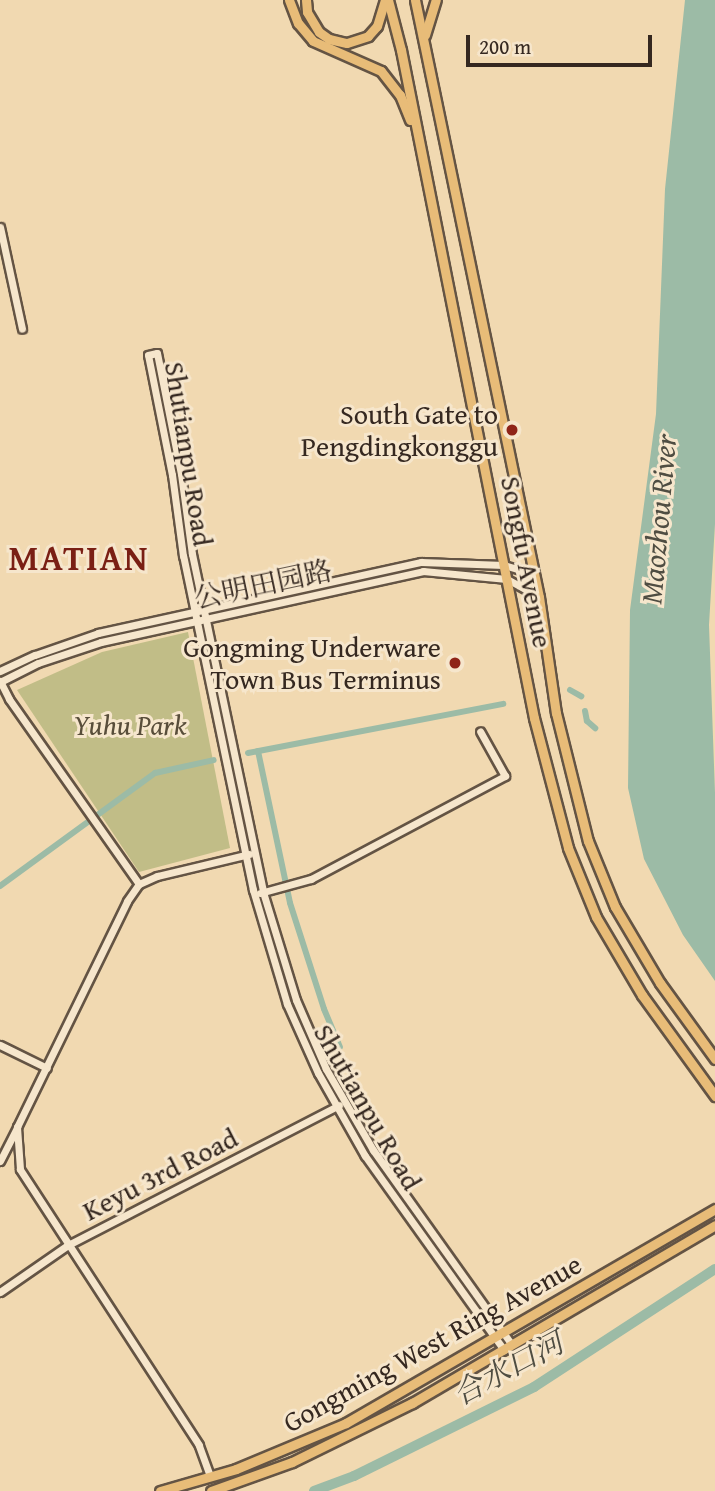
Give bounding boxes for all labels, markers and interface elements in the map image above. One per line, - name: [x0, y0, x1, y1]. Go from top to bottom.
- scale bar: [470, 21, 656, 65]
- text: 200 m: [479, 31, 531, 62]
- street label: Shutianpu Road: [158, 359, 220, 549]
- place label: South Gate to Pengdingkonggu: [301, 397, 498, 463]
- marker: South Gate to Pengdingkonggu: [504, 422, 520, 438]
- water label: Maozhou River: [633, 433, 683, 605]
- street label: Songfu Avenue: [494, 473, 560, 651]
- district label: MATIAN: [9, 537, 149, 579]
- street label: 公明田园路: [191, 553, 335, 615]
- place label: Gongming Underware Town Bus Terminus: [183, 630, 441, 696]
- marker: Gongming Underware Town Bus Terminus: [447, 655, 463, 671]
- park label: Yuhu Park: [73, 708, 187, 742]
- street label: Shutianpu Road: [307, 1018, 429, 1196]
- street label: Keyu 3rd Road: [77, 1121, 243, 1227]
- street label: Gongming West Ring Avenue: [277, 1247, 587, 1439]
- water label: 合水口河: [447, 1324, 569, 1412]

